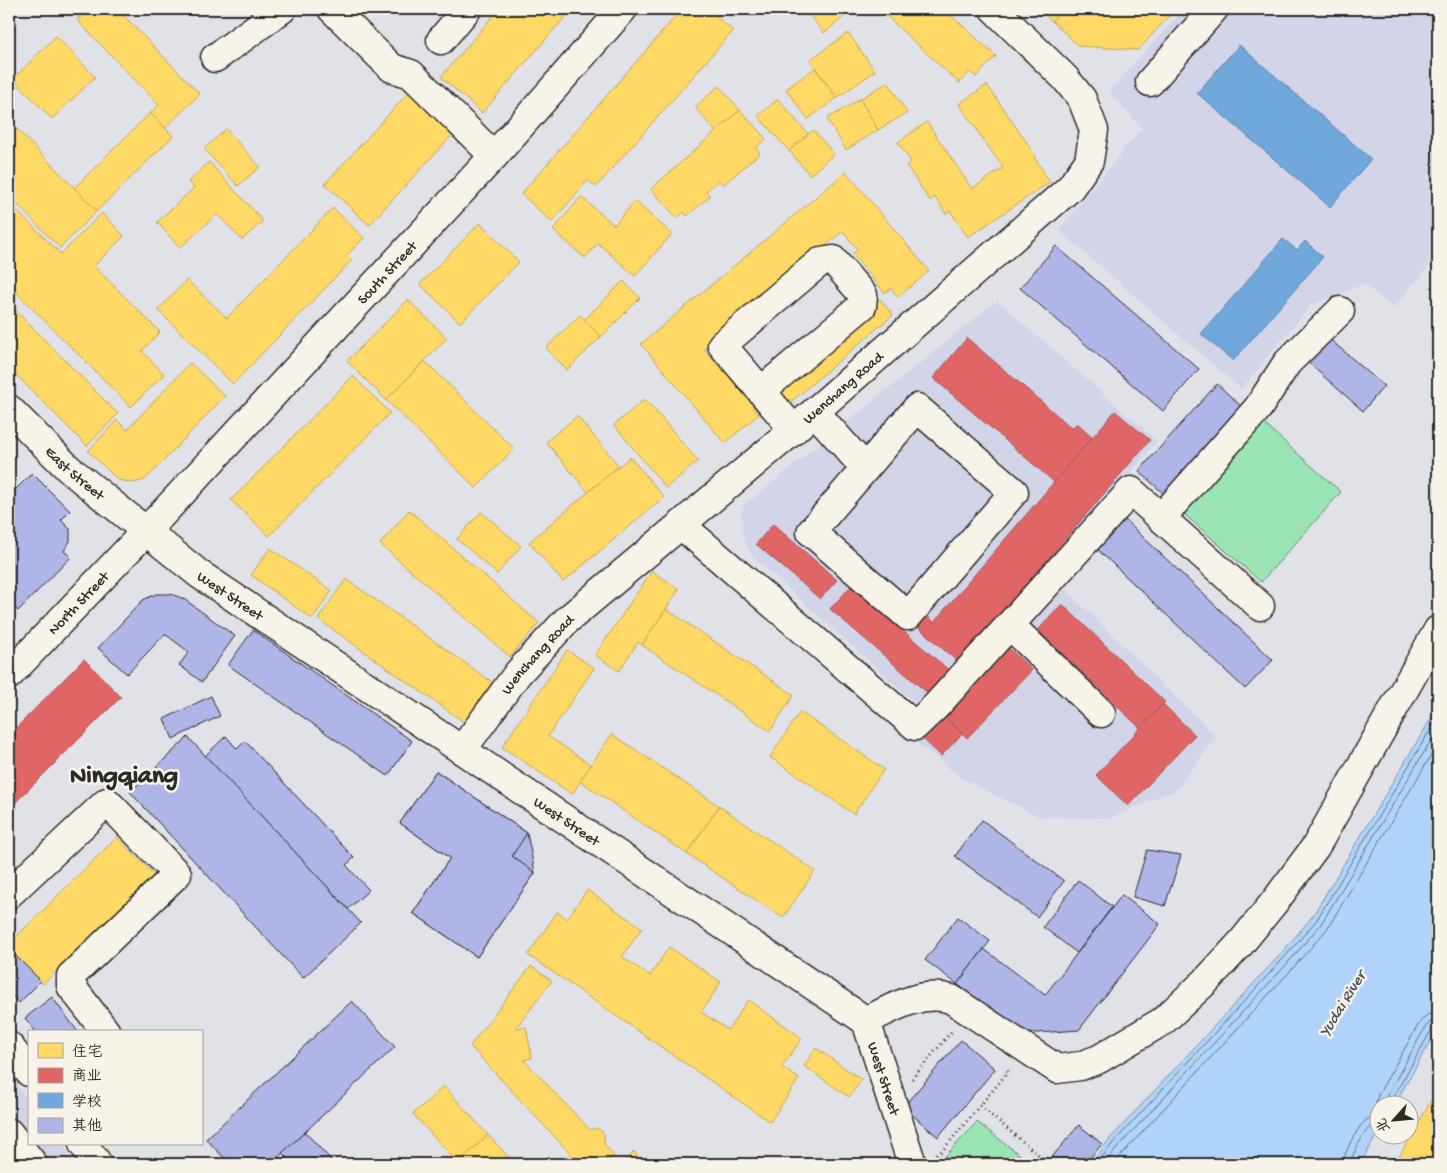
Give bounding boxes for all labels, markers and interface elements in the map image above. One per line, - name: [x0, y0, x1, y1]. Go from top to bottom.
- street label: South Street: [354, 237, 423, 309]
- street label: Wenchang Road: [800, 348, 889, 429]
- street label: East Street: [40, 443, 109, 506]
- street label: North Street: [45, 567, 115, 639]
- street label: West Street: [193, 568, 268, 626]
- street label: Wenchang Road: [498, 611, 579, 699]
- district label: Ningqiang: [70, 763, 178, 792]
- street label: West Street: [529, 794, 604, 852]
- water label: Yudai River: [1316, 966, 1373, 1041]
- legend: [28, 1030, 202, 1146]
- street label: West Street: [862, 1040, 903, 1119]
- text: 住宅: [72, 1044, 102, 1062]
- text: 商业: [72, 1067, 102, 1086]
- text: 学校: [72, 1093, 102, 1112]
- north arrow: [1370, 1096, 1420, 1146]
- text: 北: [1374, 1115, 1395, 1135]
- text: 其他: [72, 1117, 102, 1136]

